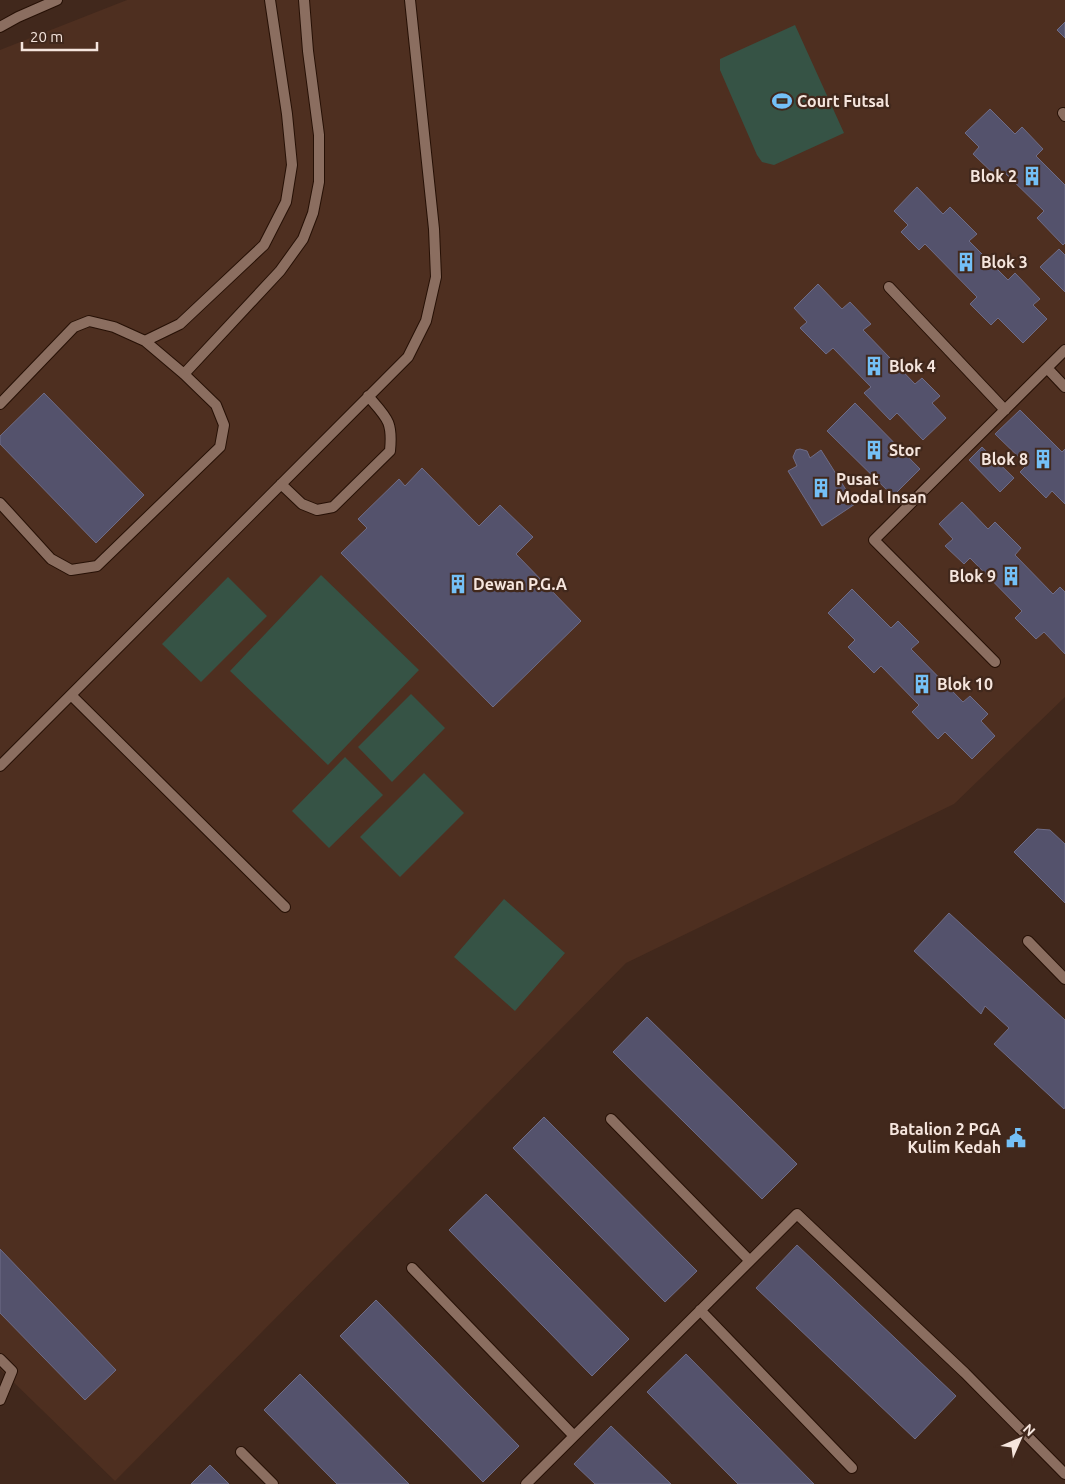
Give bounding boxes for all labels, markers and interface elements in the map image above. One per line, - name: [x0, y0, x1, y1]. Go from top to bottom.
- scale bar: [22, 20, 98, 52]
- text: 20 m: [30, 28, 63, 45]
- sports icon: Court Futsal: [771, 90, 793, 112]
- place label: Court Futsal: [797, 92, 890, 110]
- building icon: Blok 2: [1021, 165, 1043, 187]
- place label: Blok 2: [970, 167, 1017, 185]
- building icon: Blok 3: [955, 251, 977, 273]
- place label: Blok 3: [981, 253, 1028, 271]
- building icon: Blok 4: [863, 355, 885, 377]
- place label: Blok 4: [889, 357, 936, 375]
- building icon: Stor: [863, 439, 885, 461]
- place label: Stor: [889, 441, 921, 459]
- building icon: Blok 8: [1032, 448, 1054, 470]
- place label: Blok 8: [981, 450, 1028, 468]
- place label: Pusat Modal Insan: [836, 470, 927, 506]
- building icon: Pusat Modal Insan: [810, 477, 832, 499]
- building icon: Blok 9: [1000, 565, 1022, 587]
- place label: Blok 9: [949, 567, 996, 585]
- building icon: Dewan P.G.A: [447, 573, 469, 595]
- place label: Dewan P.G.A: [473, 575, 568, 593]
- building icon: Blok 10: [911, 673, 933, 695]
- place label: Blok 10: [937, 675, 993, 693]
- place label: Batalion 2 PGA Kulim Kedah: [889, 1120, 1002, 1156]
- public building icon: Batalion 2 PGA Kulim Kedah: [1005, 1127, 1027, 1149]
- north arrow: [995, 1414, 1045, 1464]
- text: N: [1020, 1420, 1039, 1439]

